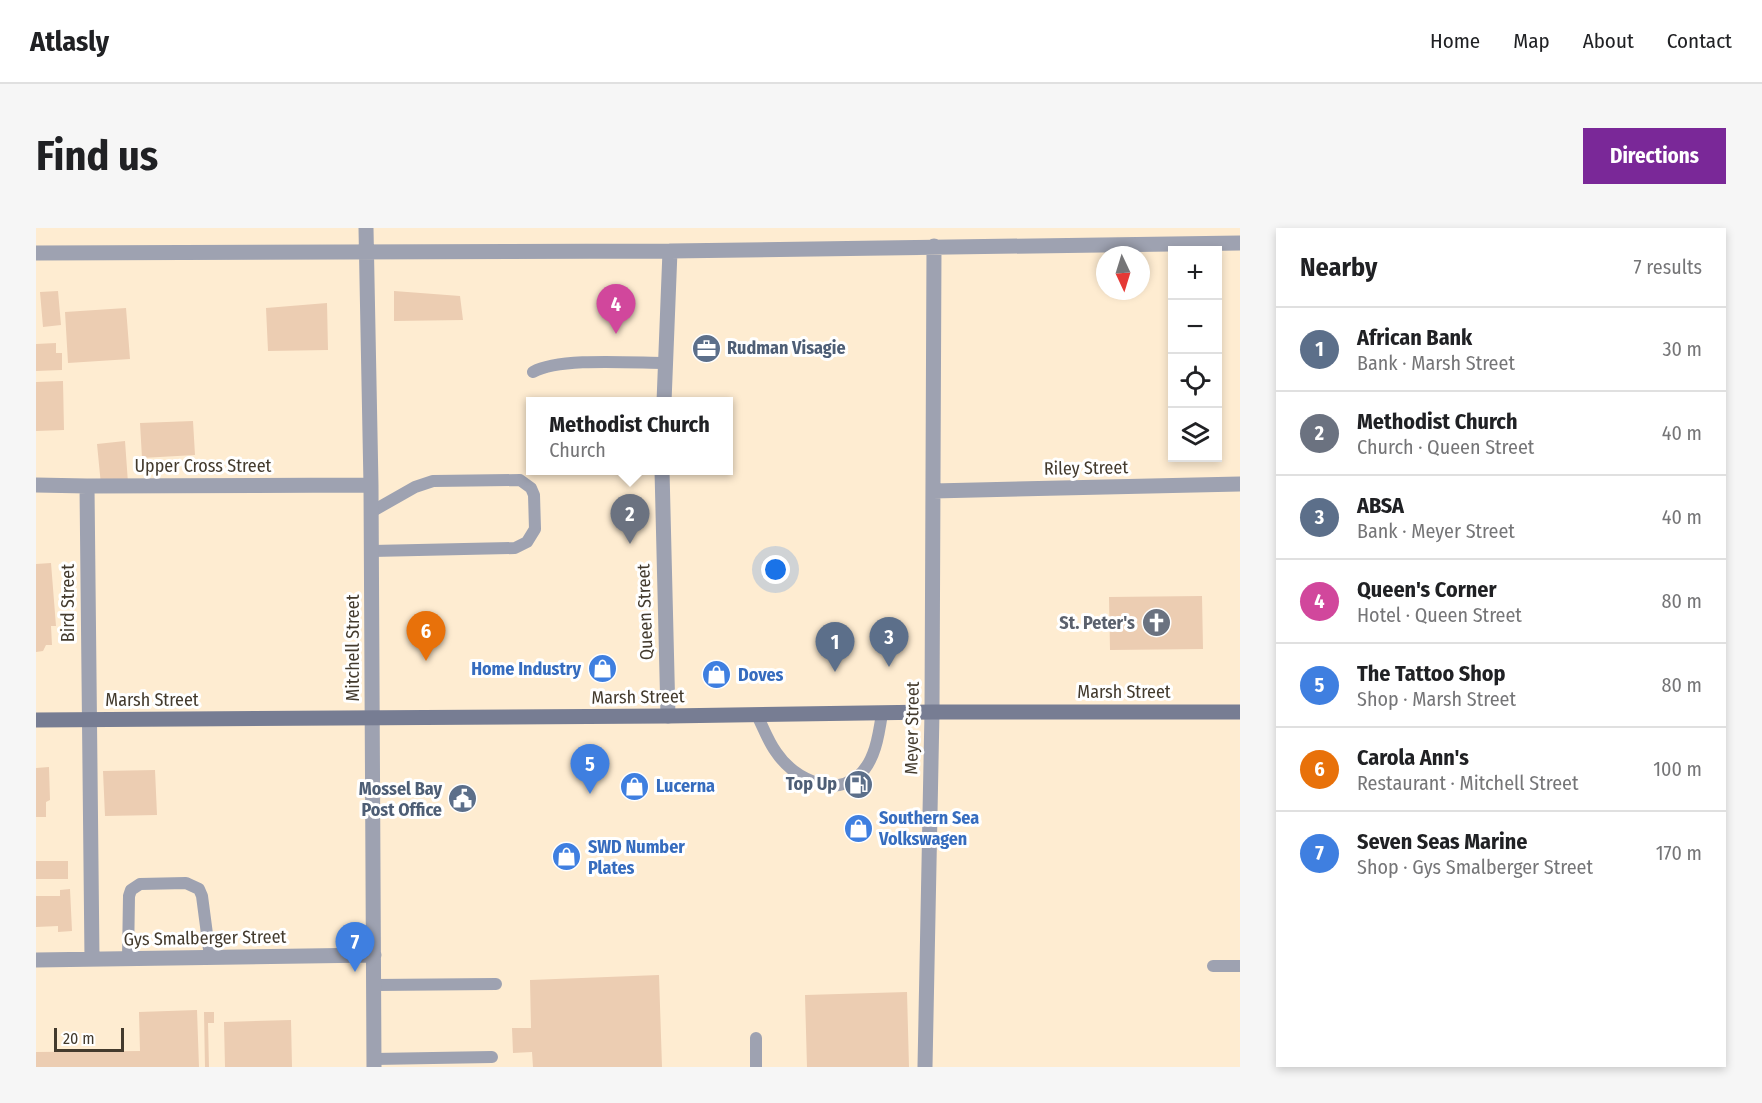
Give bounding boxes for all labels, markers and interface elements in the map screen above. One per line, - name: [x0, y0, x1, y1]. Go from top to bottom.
- text: Atlasly: [30, 25, 109, 58]
- text: Home: [1430, 28, 1480, 54]
- text: Map: [1513, 28, 1550, 54]
- text: About: [1583, 28, 1634, 54]
- text: Contact: [1667, 28, 1732, 54]
- button: Directions: [1583, 128, 1726, 184]
- text: Find us: [36, 131, 158, 181]
- north arrow: [1096, 246, 1150, 300]
- map controls: [1168, 246, 1222, 462]
- button: +: [1168, 246, 1222, 300]
- text: Nearby: [1300, 252, 1377, 283]
- text: 7 results: [1634, 255, 1702, 279]
- pin: 4: [596, 285, 636, 334]
- button: −: [1168, 300, 1222, 354]
- text: African Bank: [1357, 324, 1472, 351]
- office icon: Rudman Visagie: [690, 332, 722, 364]
- place label: Rudman Visagie: [727, 337, 846, 359]
- text: 1: [1315, 337, 1324, 361]
- text: 30 m: [1662, 337, 1702, 361]
- text: Bank · Marsh Street: [1357, 351, 1515, 375]
- button: locate: [1168, 354, 1222, 408]
- popup: [526, 397, 733, 475]
- button: layers: [1168, 408, 1222, 462]
- text: Methodist Church: [1357, 408, 1517, 435]
- text: Methodist Church: [549, 411, 710, 438]
- text: 2: [1315, 421, 1324, 445]
- text: 40 m: [1662, 421, 1702, 445]
- text: Church · Queen Street: [1357, 435, 1534, 459]
- text: Church: [549, 438, 606, 462]
- street label: Upper Cross Street: [135, 455, 272, 477]
- street label: Riley Street: [1044, 456, 1128, 480]
- text: ABSA: [1357, 492, 1404, 519]
- pin: 2: [610, 494, 650, 544]
- text: 3: [1315, 505, 1324, 529]
- text: 40 m: [1662, 505, 1702, 529]
- text: Bank · Meyer Street: [1357, 519, 1515, 543]
- your location: [761, 555, 790, 584]
- street label: Queen Street: [632, 563, 658, 661]
- street label: Bird Street: [57, 564, 79, 642]
- text: Queen's Corner: [1357, 576, 1496, 603]
- text: 4: [1314, 589, 1325, 613]
- text: 80 m: [1662, 589, 1702, 613]
- street label: Mitchell Street: [342, 594, 364, 702]
- text: Hotel · Queen Street: [1357, 603, 1522, 627]
- church icon: St. Peter's: [1140, 607, 1172, 639]
- pin: 6: [406, 612, 446, 661]
- place label: St. Peter's: [1059, 612, 1135, 634]
- pin: 3: [870, 618, 908, 667]
- pin: 1: [816, 622, 854, 672]
- shop icon: Home Industry: [586, 653, 618, 685]
- place label: Home Industry: [471, 658, 581, 680]
- shop icon: Doves: [701, 659, 733, 691]
- text: The Tattoo Shop: [1357, 660, 1505, 687]
- place label: Doves: [738, 664, 784, 686]
- text: 5: [1315, 673, 1324, 697]
- text: 80 m: [1662, 673, 1702, 697]
- street label: Meyer Street: [900, 681, 924, 775]
- street label: Marsh Street: [1077, 681, 1171, 703]
- street label: Marsh Street: [591, 685, 685, 709]
- text: Shop · Marsh Street: [1357, 687, 1516, 711]
- street label: Marsh Street: [105, 689, 199, 711]
- pin: 5: [570, 744, 610, 794]
- text: Carola Ann's: [1357, 744, 1469, 771]
- text: 6: [1314, 757, 1325, 781]
- text: 100 m: [1653, 757, 1702, 781]
- fuel station icon: Top Up: [842, 768, 874, 800]
- shop icon: Lucerna: [619, 770, 651, 802]
- text: Restaurant · Mitchell Street: [1357, 771, 1578, 795]
- place label: Top Up: [786, 773, 837, 795]
- place label: Lucerna: [656, 775, 715, 797]
- place label: Mossel Bay Post Office: [359, 778, 442, 821]
- public building icon: Mossel Bay Post Office: [447, 783, 479, 815]
- place label: Southern Sea Volkswagen: [878, 807, 979, 850]
- shop icon: Southern Sea Volkswagen: [842, 812, 874, 844]
- text: Seven Seas Marine: [1357, 828, 1527, 855]
- place label: SWD Number Plates: [588, 836, 685, 879]
- shop icon: SWD Number Plates: [551, 841, 583, 873]
- text: 7: [1315, 841, 1324, 865]
- text: 170 m: [1656, 841, 1702, 865]
- text: Shop · Gys Smalberger Street: [1357, 855, 1593, 879]
- pin: 7: [336, 922, 374, 972]
- street label: Gys Smalberger Street: [124, 926, 287, 950]
- scale bar: [54, 1025, 124, 1052]
- text: 20 m: [63, 1029, 94, 1048]

